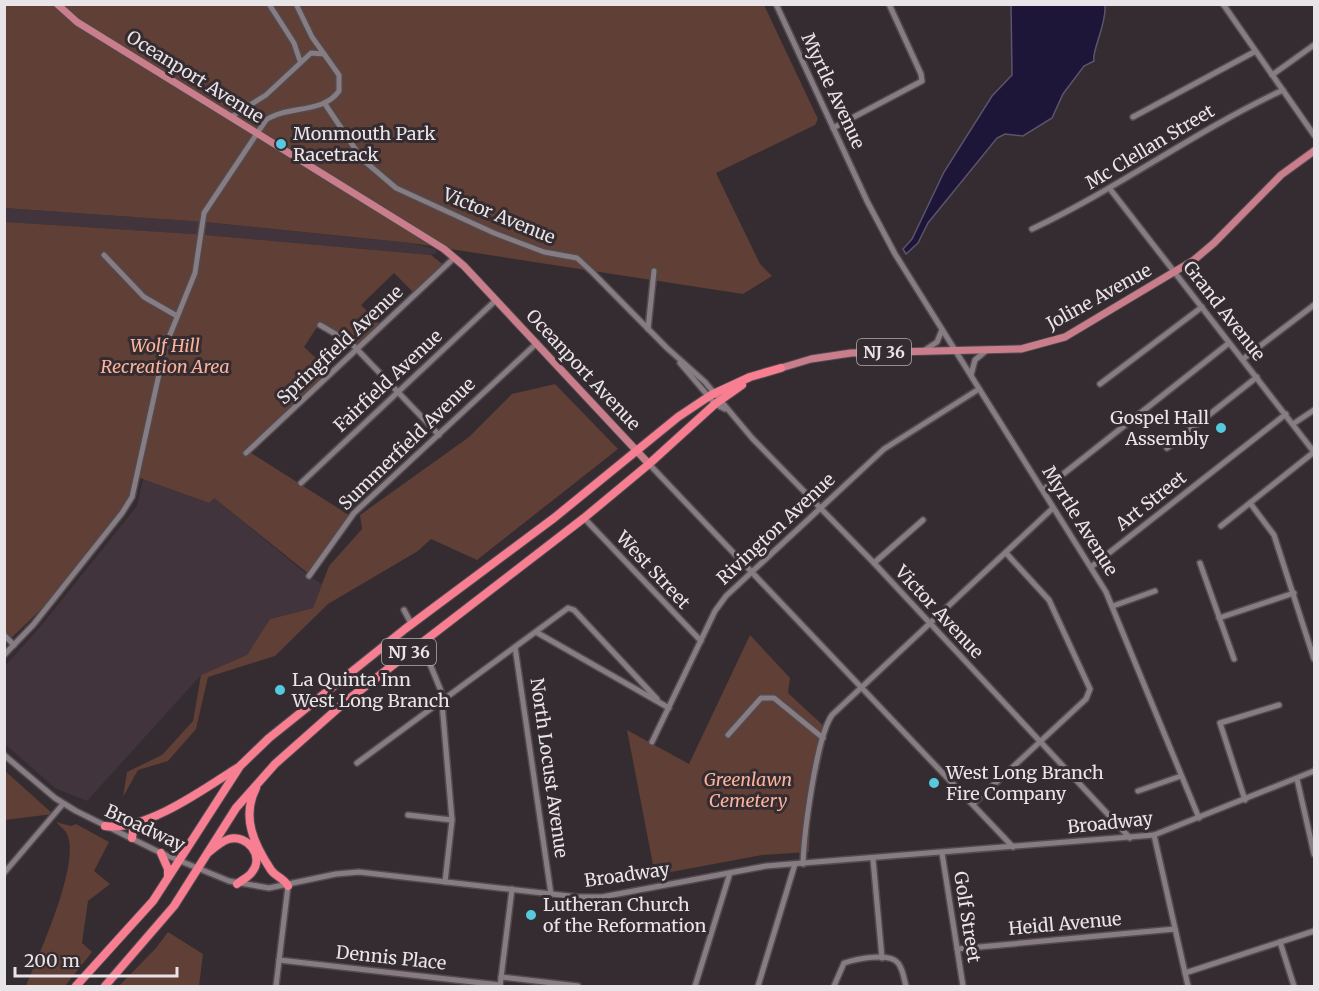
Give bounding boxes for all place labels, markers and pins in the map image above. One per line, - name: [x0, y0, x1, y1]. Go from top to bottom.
- place label: Monmouth Park Racetrack: [293, 122, 436, 166]
- marker: Monmouth Park Racetrack: [274, 137, 288, 151]
- place label: Gospel Hall Assembly: [1110, 406, 1210, 450]
- marker: Gospel Hall Assembly: [1214, 421, 1228, 435]
- place label: La Quinta Inn West Long Branch: [291, 668, 450, 712]
- marker: La Quinta Inn West Long Branch: [273, 683, 287, 697]
- place label: West Long Branch Fire Company: [945, 761, 1104, 805]
- marker: West Long Branch Fire Company: [927, 776, 941, 790]
- place label: Lutheran Church of the Reformation: [543, 893, 707, 937]
- marker: Lutheran Church of the Reformation: [524, 908, 538, 922]

